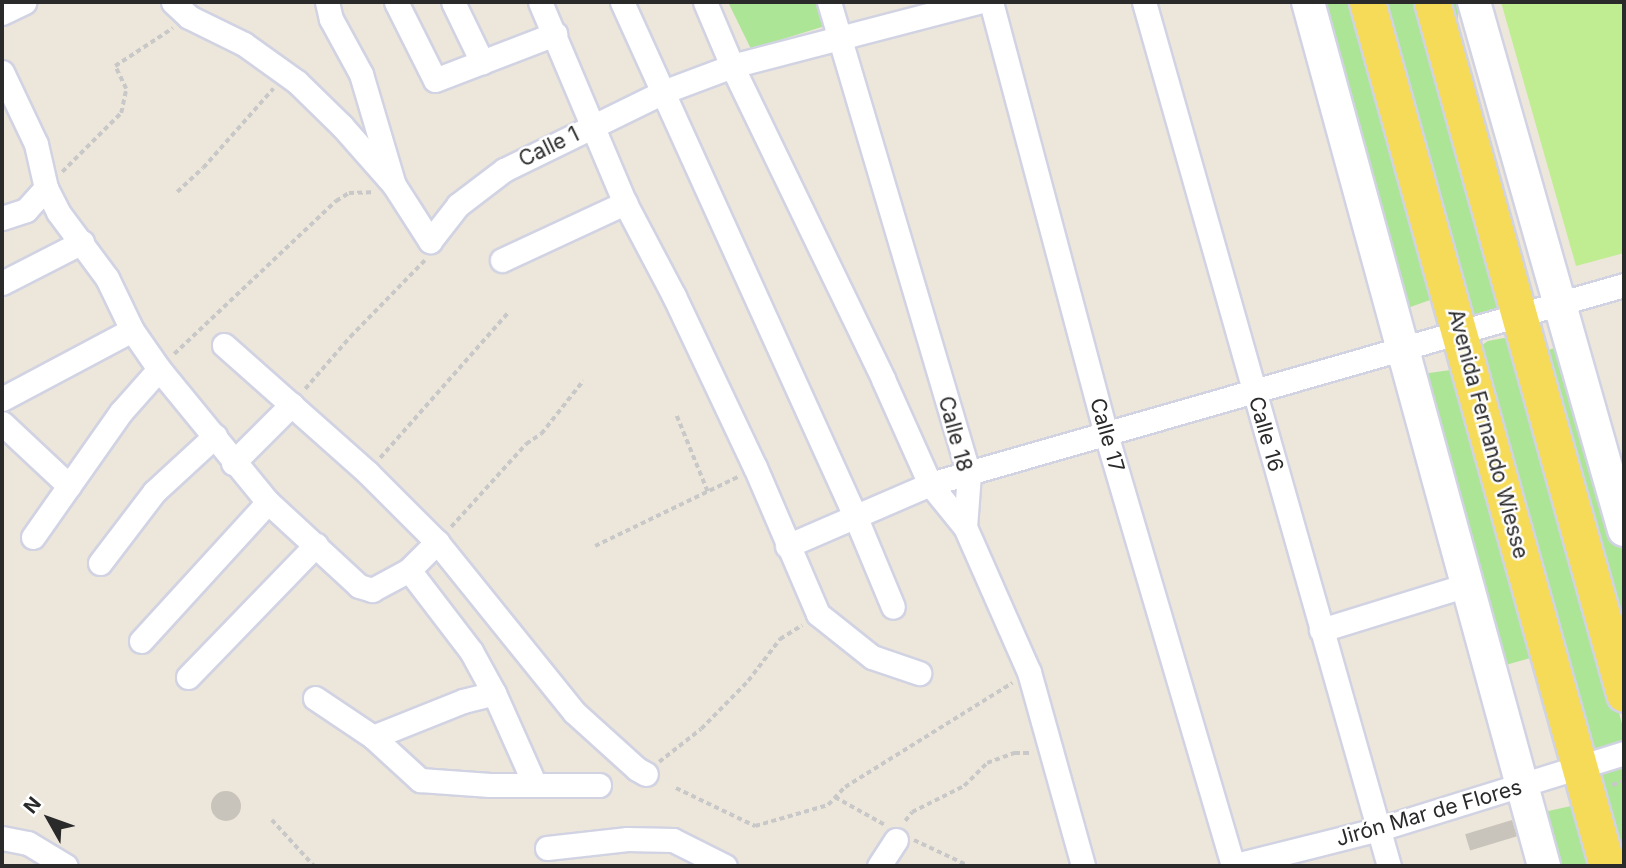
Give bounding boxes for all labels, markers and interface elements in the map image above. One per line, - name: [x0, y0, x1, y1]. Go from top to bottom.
- street label: Calle 1: [515, 122, 583, 172]
- street label: Avenida Fernando Wiesse: [1443, 307, 1533, 561]
- street label: Calle 18: [933, 394, 977, 474]
- street label: Calle 16: [1243, 394, 1289, 474]
- street label: Calle 17: [1084, 395, 1130, 475]
- street label: Jirón Mar de Flores: [1333, 774, 1525, 852]
- north arrow: [14, 784, 84, 854]
- text: N: [19, 792, 46, 818]

